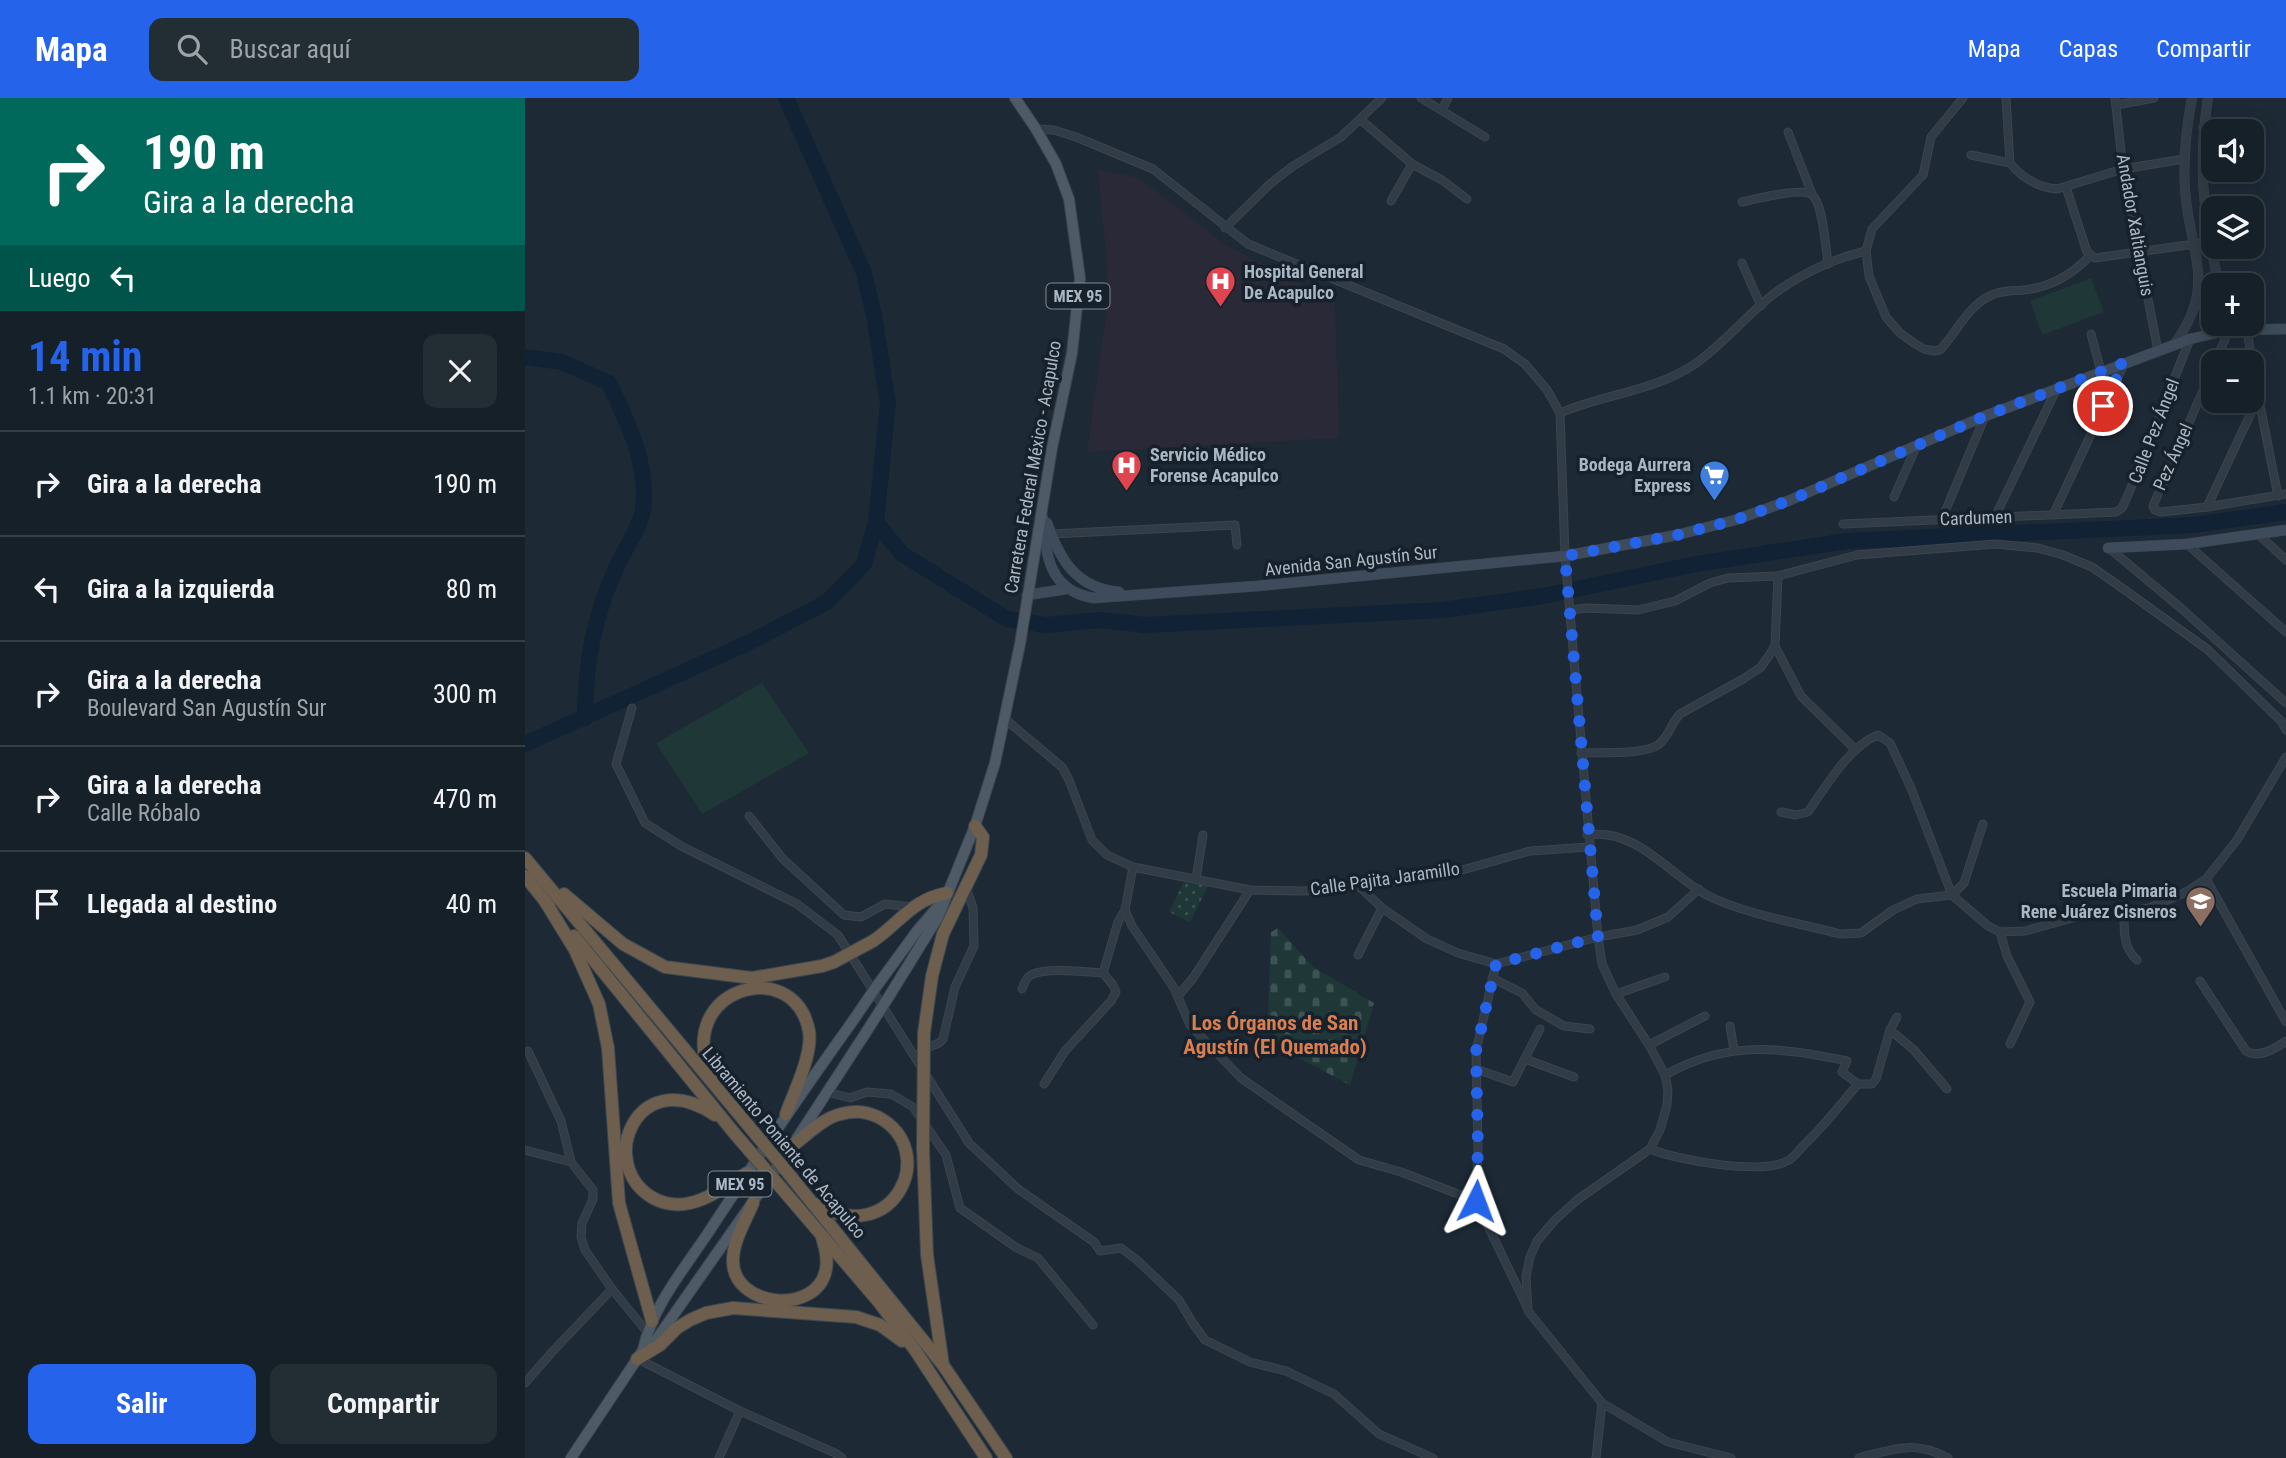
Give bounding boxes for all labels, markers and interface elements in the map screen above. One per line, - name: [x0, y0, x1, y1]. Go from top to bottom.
- search box: [149, 18, 639, 81]
- text: Mapa: [35, 30, 107, 69]
- icon: search: [173, 30, 211, 68]
- text: Buscar aquí: [229, 34, 351, 64]
- text: Mapa: [1968, 35, 2021, 63]
- text: Capas: [2059, 35, 2118, 63]
- text: Compartir: [2156, 35, 2251, 63]
- map controls: [2201, 119, 2264, 413]
- button: sound: [2201, 119, 2264, 182]
- text: 190 m: [143, 124, 265, 181]
- icon: right: [28, 126, 119, 217]
- street label: Andador Xaltianguis: [2113, 152, 2158, 297]
- text: Gira a la derecha: [143, 183, 355, 221]
- button: layers: [2201, 196, 2264, 259]
- icon: left: [104, 259, 142, 297]
- place label: Hospital General De Acapulco: [1244, 261, 1364, 303]
- text: Luego: [28, 263, 90, 293]
- hospital icon: Hospital General De Acapulco: [1204, 265, 1238, 309]
- button: +: [2201, 273, 2264, 336]
- road number: MEX 95: [1047, 284, 1109, 308]
- text: 14 min: [28, 332, 143, 381]
- button: close: [423, 334, 497, 408]
- street label: Carretera Federal México - Acapulco: [1000, 339, 1065, 595]
- button: −: [2201, 350, 2264, 413]
- pin: [2073, 376, 2133, 436]
- street label: Calle Pez Ángel: [2124, 376, 2184, 486]
- text: 1.1 km · 20:31: [28, 383, 157, 410]
- icon: arrive: [2084, 387, 2122, 425]
- street label: Pez Ángel: [2149, 420, 2197, 494]
- place label: Servicio Médico Forense Acapulco: [1150, 444, 1279, 486]
- hospital icon: Servicio Médico Forense Acapulco: [1110, 448, 1144, 492]
- place label: Bodega Aurrera Express: [1579, 454, 1691, 496]
- supermarket icon: Bodega Aurrera Express: [1697, 458, 1731, 502]
- icon: right: [28, 465, 66, 503]
- text: Gira a la derecha: [87, 469, 261, 499]
- text: 190 m: [433, 469, 497, 499]
- street label: Cardumen: [1939, 506, 2013, 529]
- street label: Avenida San Agustín Sur: [1264, 541, 1439, 580]
- icon: left: [28, 570, 66, 608]
- text: Gira a la izquierda: [87, 574, 275, 604]
- text: 80 m: [446, 574, 497, 604]
- text: Gira a la derecha: [87, 665, 261, 695]
- icon: right: [28, 675, 66, 713]
- text: 300 m: [433, 679, 497, 709]
- text: Boulevard San Agustín Sur: [87, 695, 327, 722]
- text: Gira a la derecha: [87, 770, 261, 800]
- icon: right: [28, 780, 66, 818]
- text: 470 m: [433, 784, 497, 814]
- text: Calle Róbalo: [87, 800, 201, 827]
- street label: Calle Pajita Jaramillo: [1309, 858, 1461, 899]
- place label: Escuela Pimaria Rene Juárez Cisneros: [2021, 880, 2177, 922]
- school or university icon: Escuela Pimaria Rene Juárez Cisneros: [2183, 884, 2217, 928]
- icon: arrive: [28, 885, 66, 923]
- text: Llegada al destino: [87, 889, 277, 919]
- text: 40 m: [446, 889, 497, 919]
- district label: Los Órganos de San Agustín (El Quemado): [1183, 1011, 1367, 1059]
- street label: Libramiento Poniente de Acapulco: [698, 1043, 871, 1243]
- position arrow: [1439, 1164, 1513, 1238]
- road number: MEX 95: [709, 1172, 771, 1196]
- button: Salir: [28, 1364, 256, 1444]
- button: Compartir: [270, 1364, 497, 1444]

